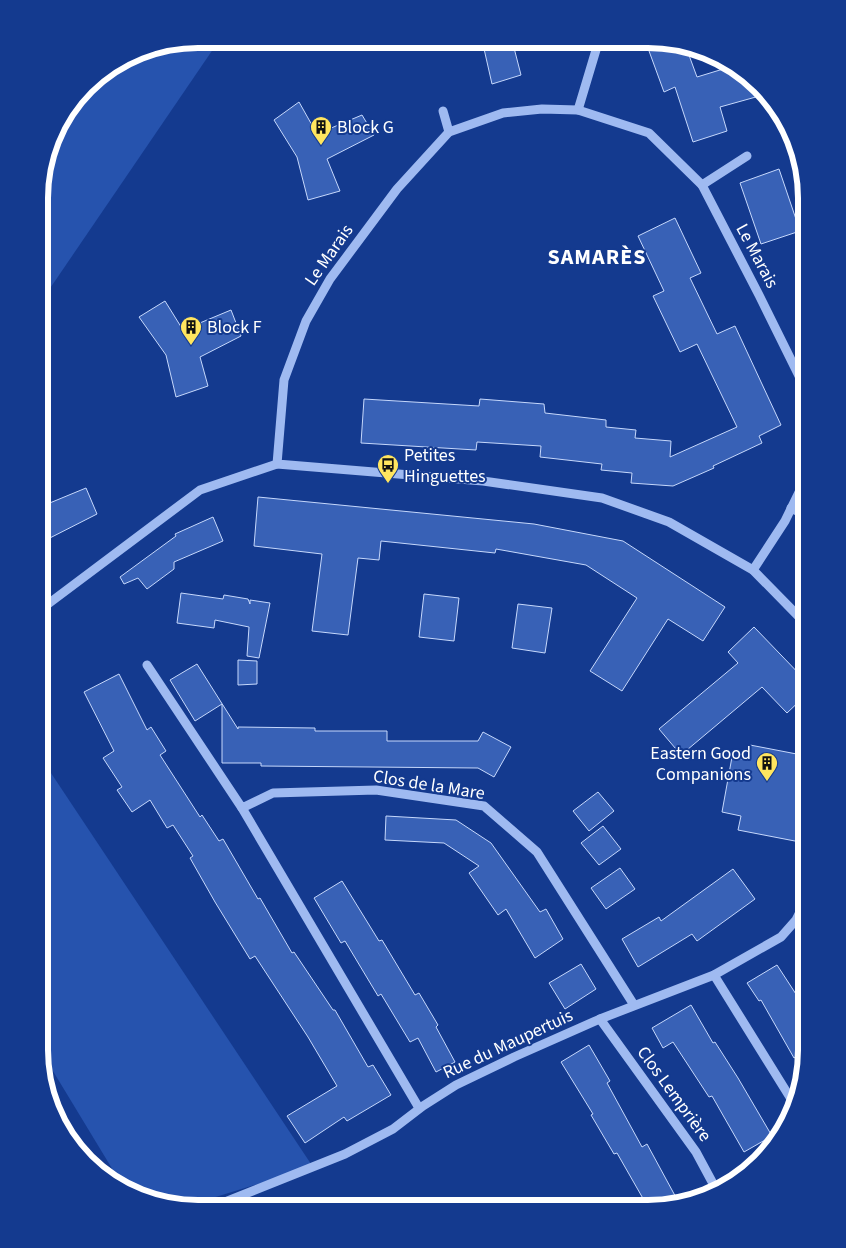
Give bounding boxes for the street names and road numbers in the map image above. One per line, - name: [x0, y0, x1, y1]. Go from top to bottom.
- street label: Le Marais: [299, 219, 359, 291]
- street label: Le Marais: [730, 219, 784, 293]
- street label: Clos de la Mare: [371, 764, 487, 806]
- street label: Rue du Maupertuis: [439, 1003, 577, 1085]
- street label: Clos Lemprière: [631, 1041, 717, 1147]

